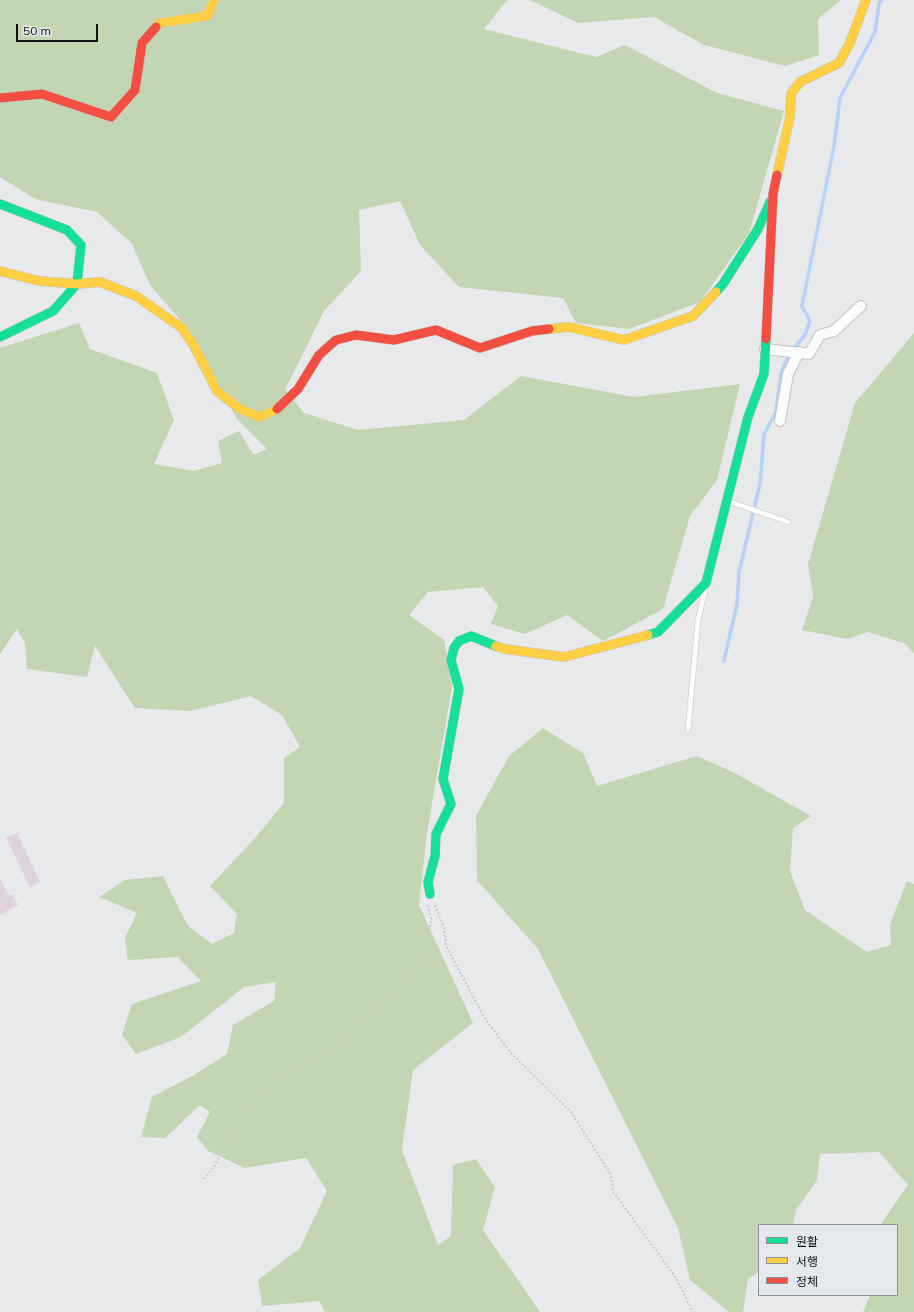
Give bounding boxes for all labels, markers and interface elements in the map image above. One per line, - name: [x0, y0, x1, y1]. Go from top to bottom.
- scale bar: [18, 16, 100, 42]
- text: 50 m: [23, 23, 51, 38]
- legend: [758, 1224, 898, 1296]
- text: 원활: [796, 1234, 818, 1249]
- text: 서행: [796, 1254, 818, 1269]
- text: 정체: [796, 1274, 818, 1289]

